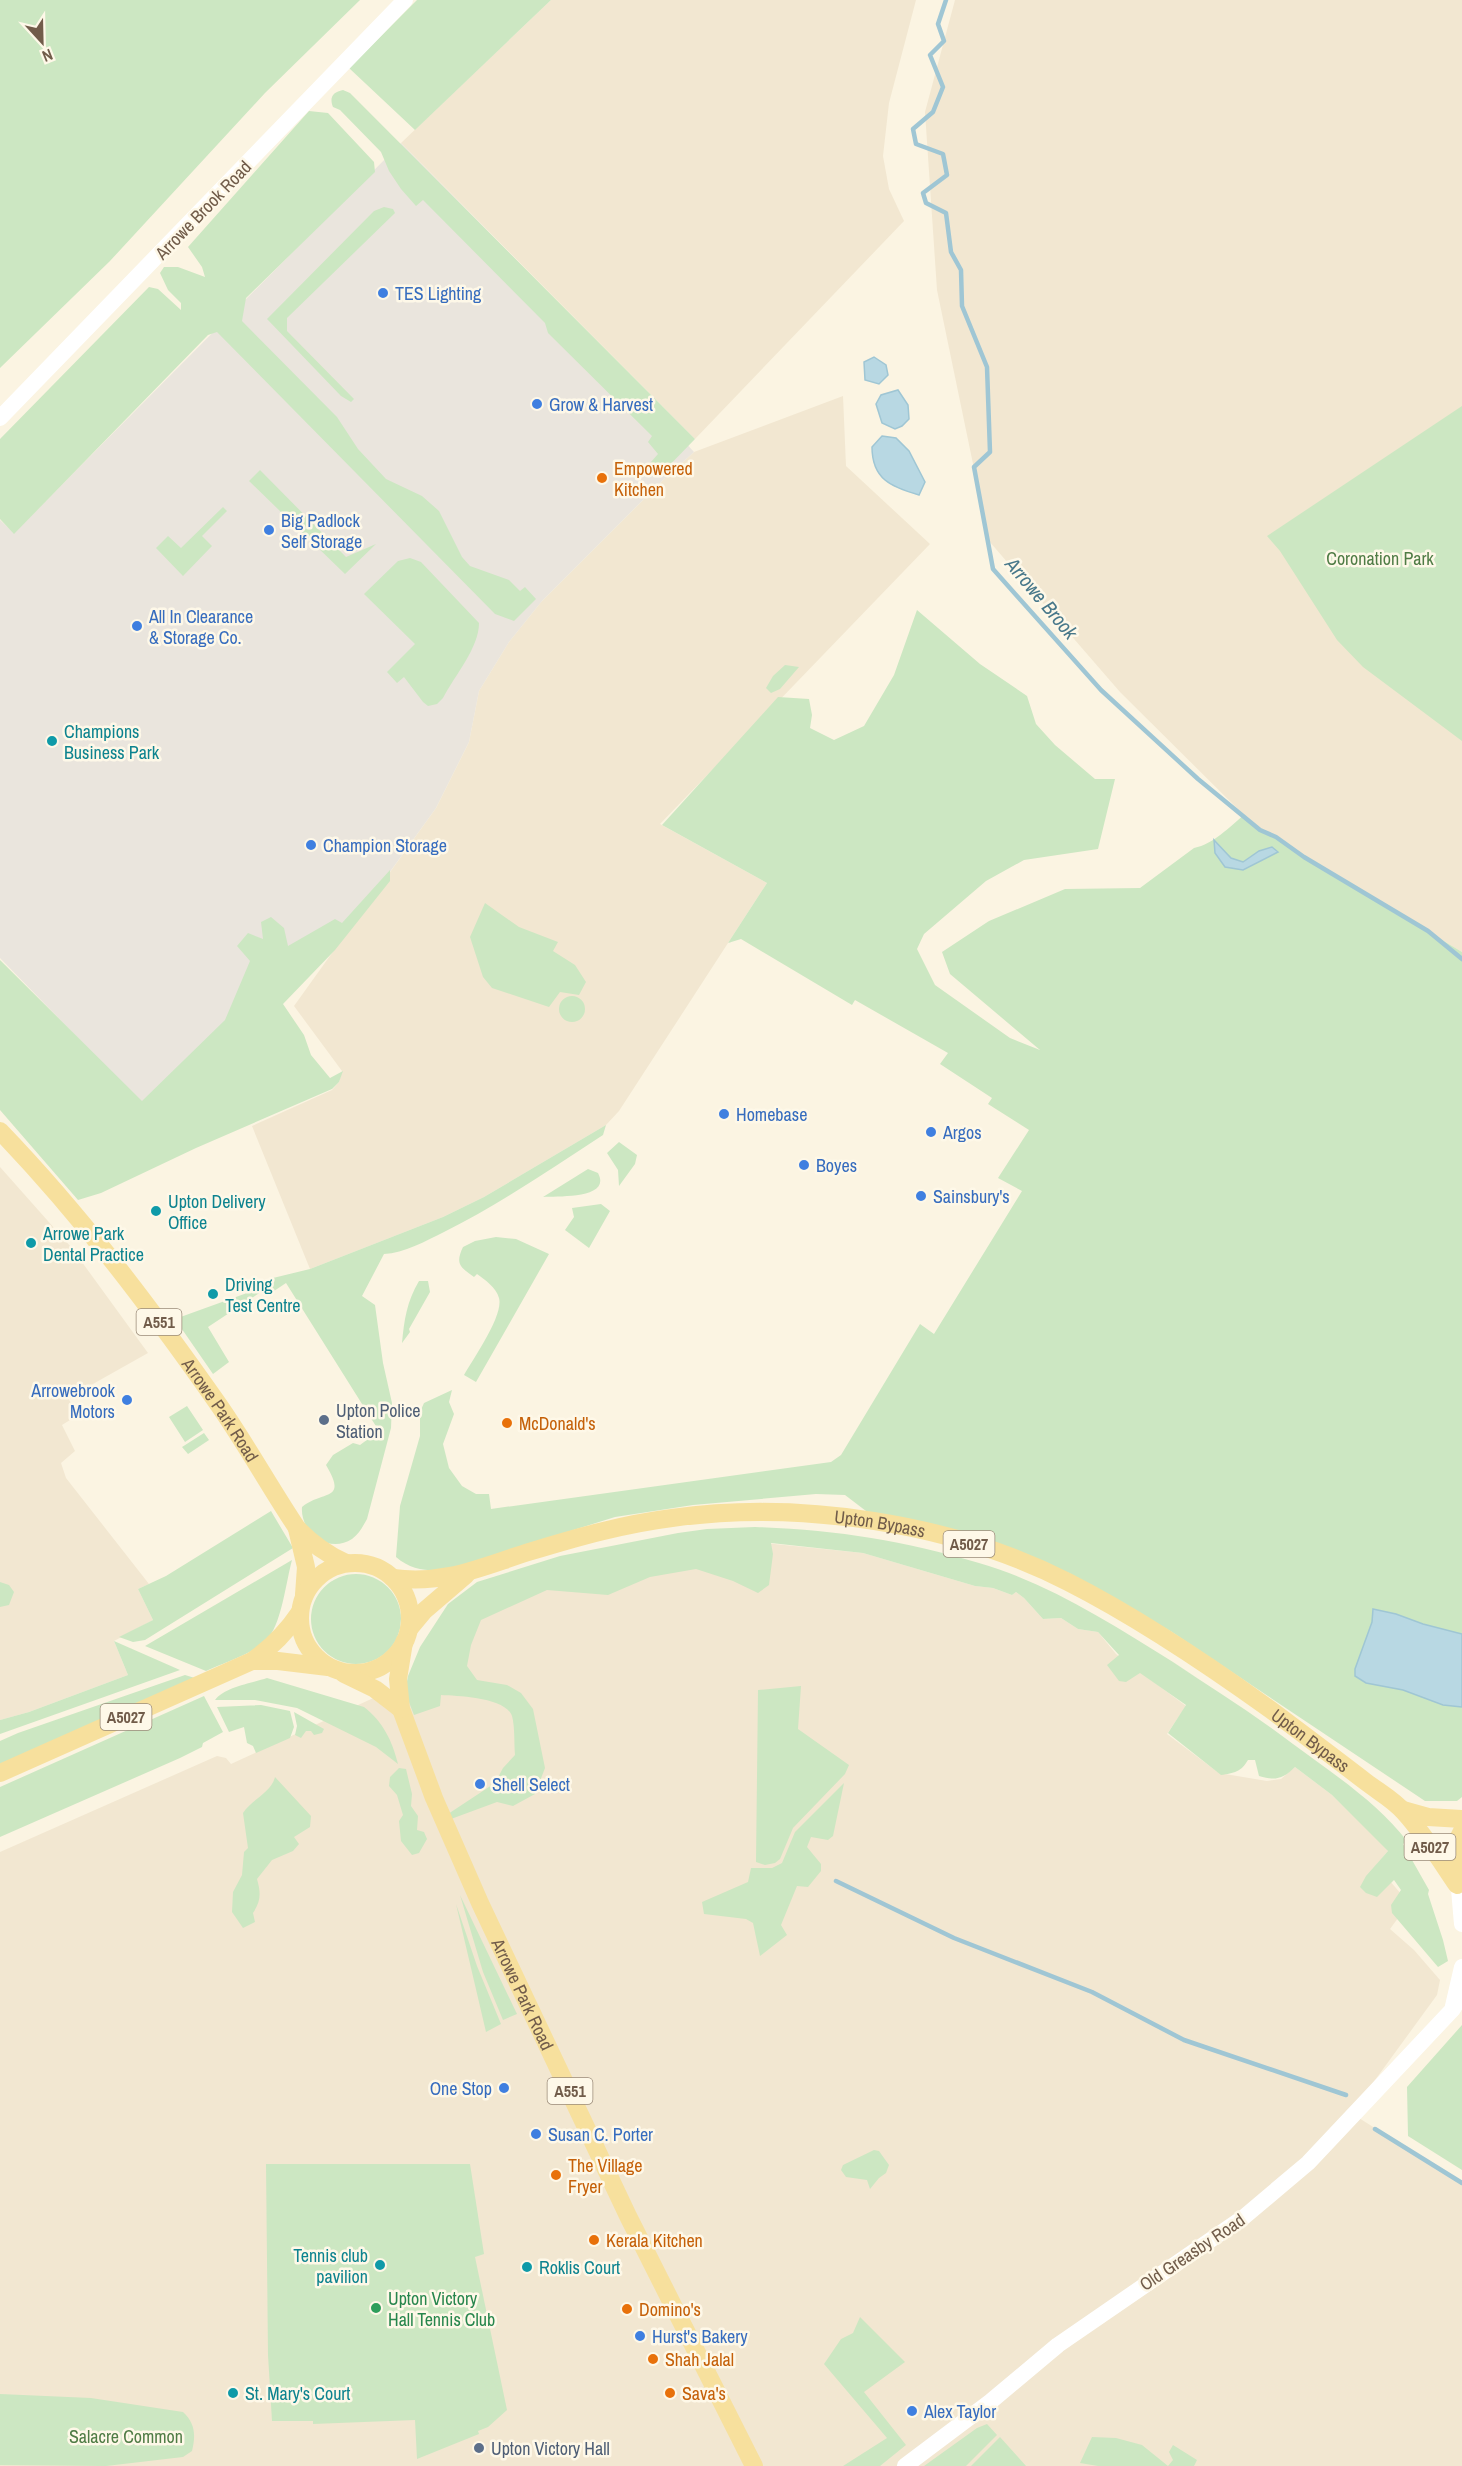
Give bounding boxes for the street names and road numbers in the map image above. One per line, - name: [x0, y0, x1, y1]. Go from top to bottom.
- street label: Arrowe Brook Road: [149, 155, 257, 266]
- road number: A551: [136, 1309, 182, 1335]
- street label: Arrowe Park Road: [176, 1352, 265, 1466]
- street label: Upton Bypass: [833, 1503, 928, 1543]
- road number: A5027: [944, 1531, 994, 1557]
- street label: Upton Bypass: [1267, 1702, 1355, 1778]
- road number: A5027: [100, 1704, 152, 1730]
- road number: A5027: [1404, 1834, 1456, 1860]
- street label: Arrowe Park Road: [486, 1933, 560, 2054]
- road number: A551: [548, 2078, 592, 2104]
- street label: Old Greasby Road: [1134, 2207, 1250, 2297]

